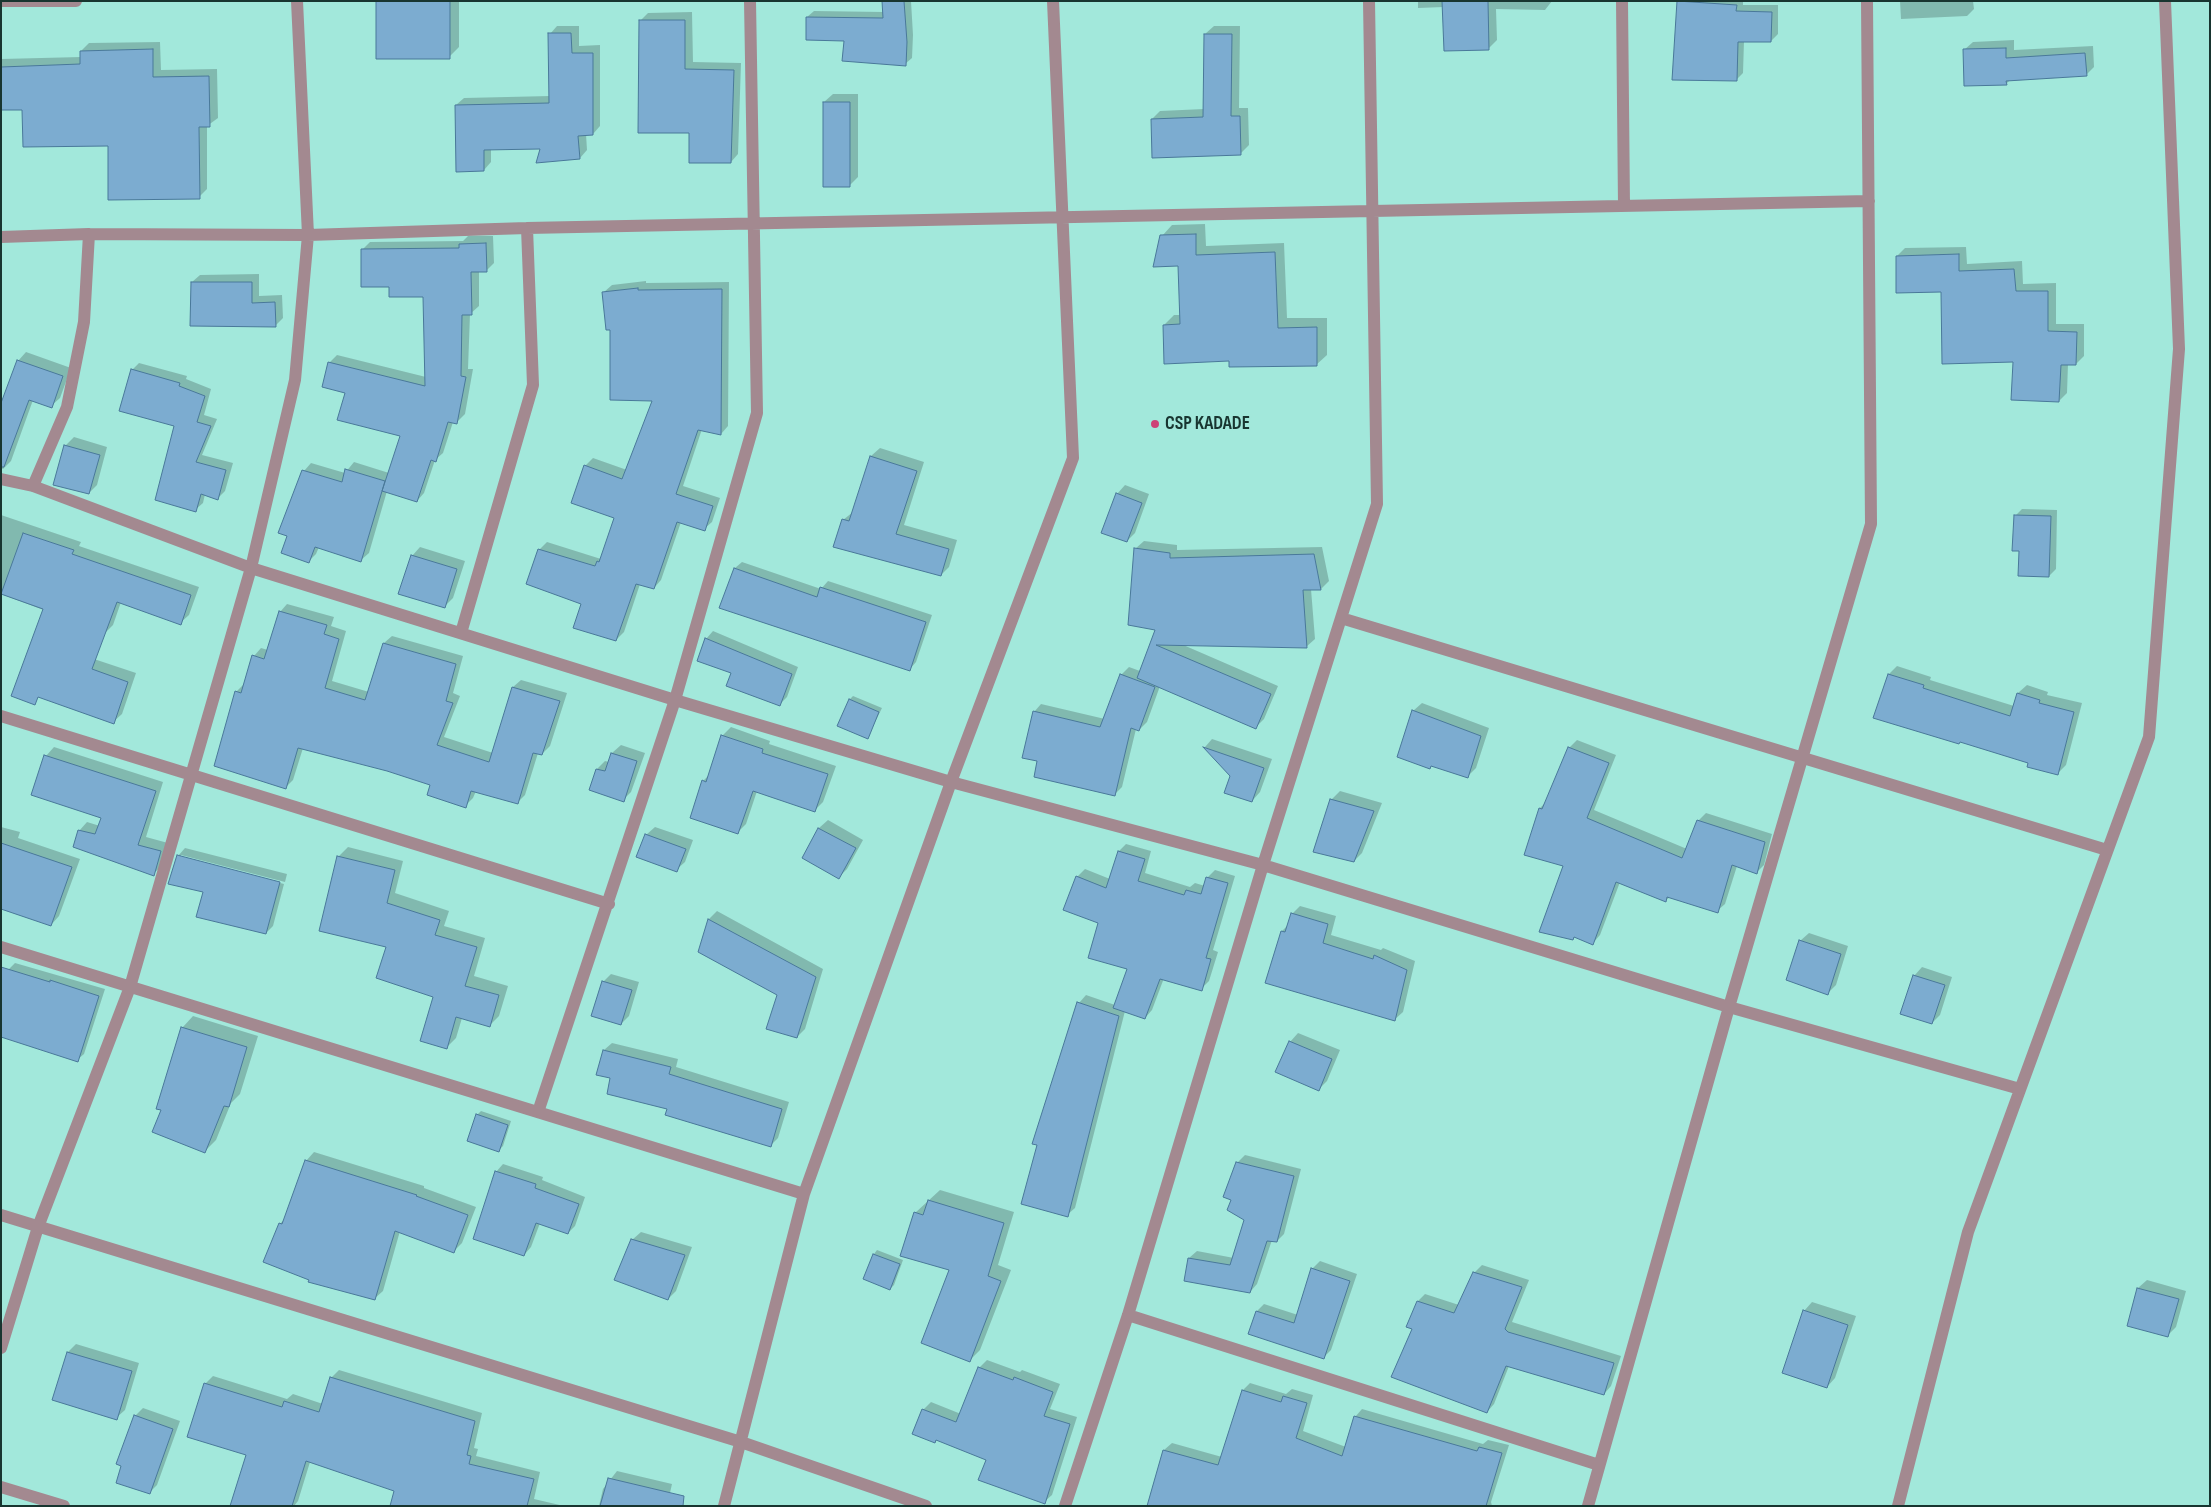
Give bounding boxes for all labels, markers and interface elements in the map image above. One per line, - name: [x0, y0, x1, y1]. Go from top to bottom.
- place label: CSP KADADE: [1165, 413, 1250, 435]
- marker: CSP KADADE: [1149, 418, 1161, 430]

